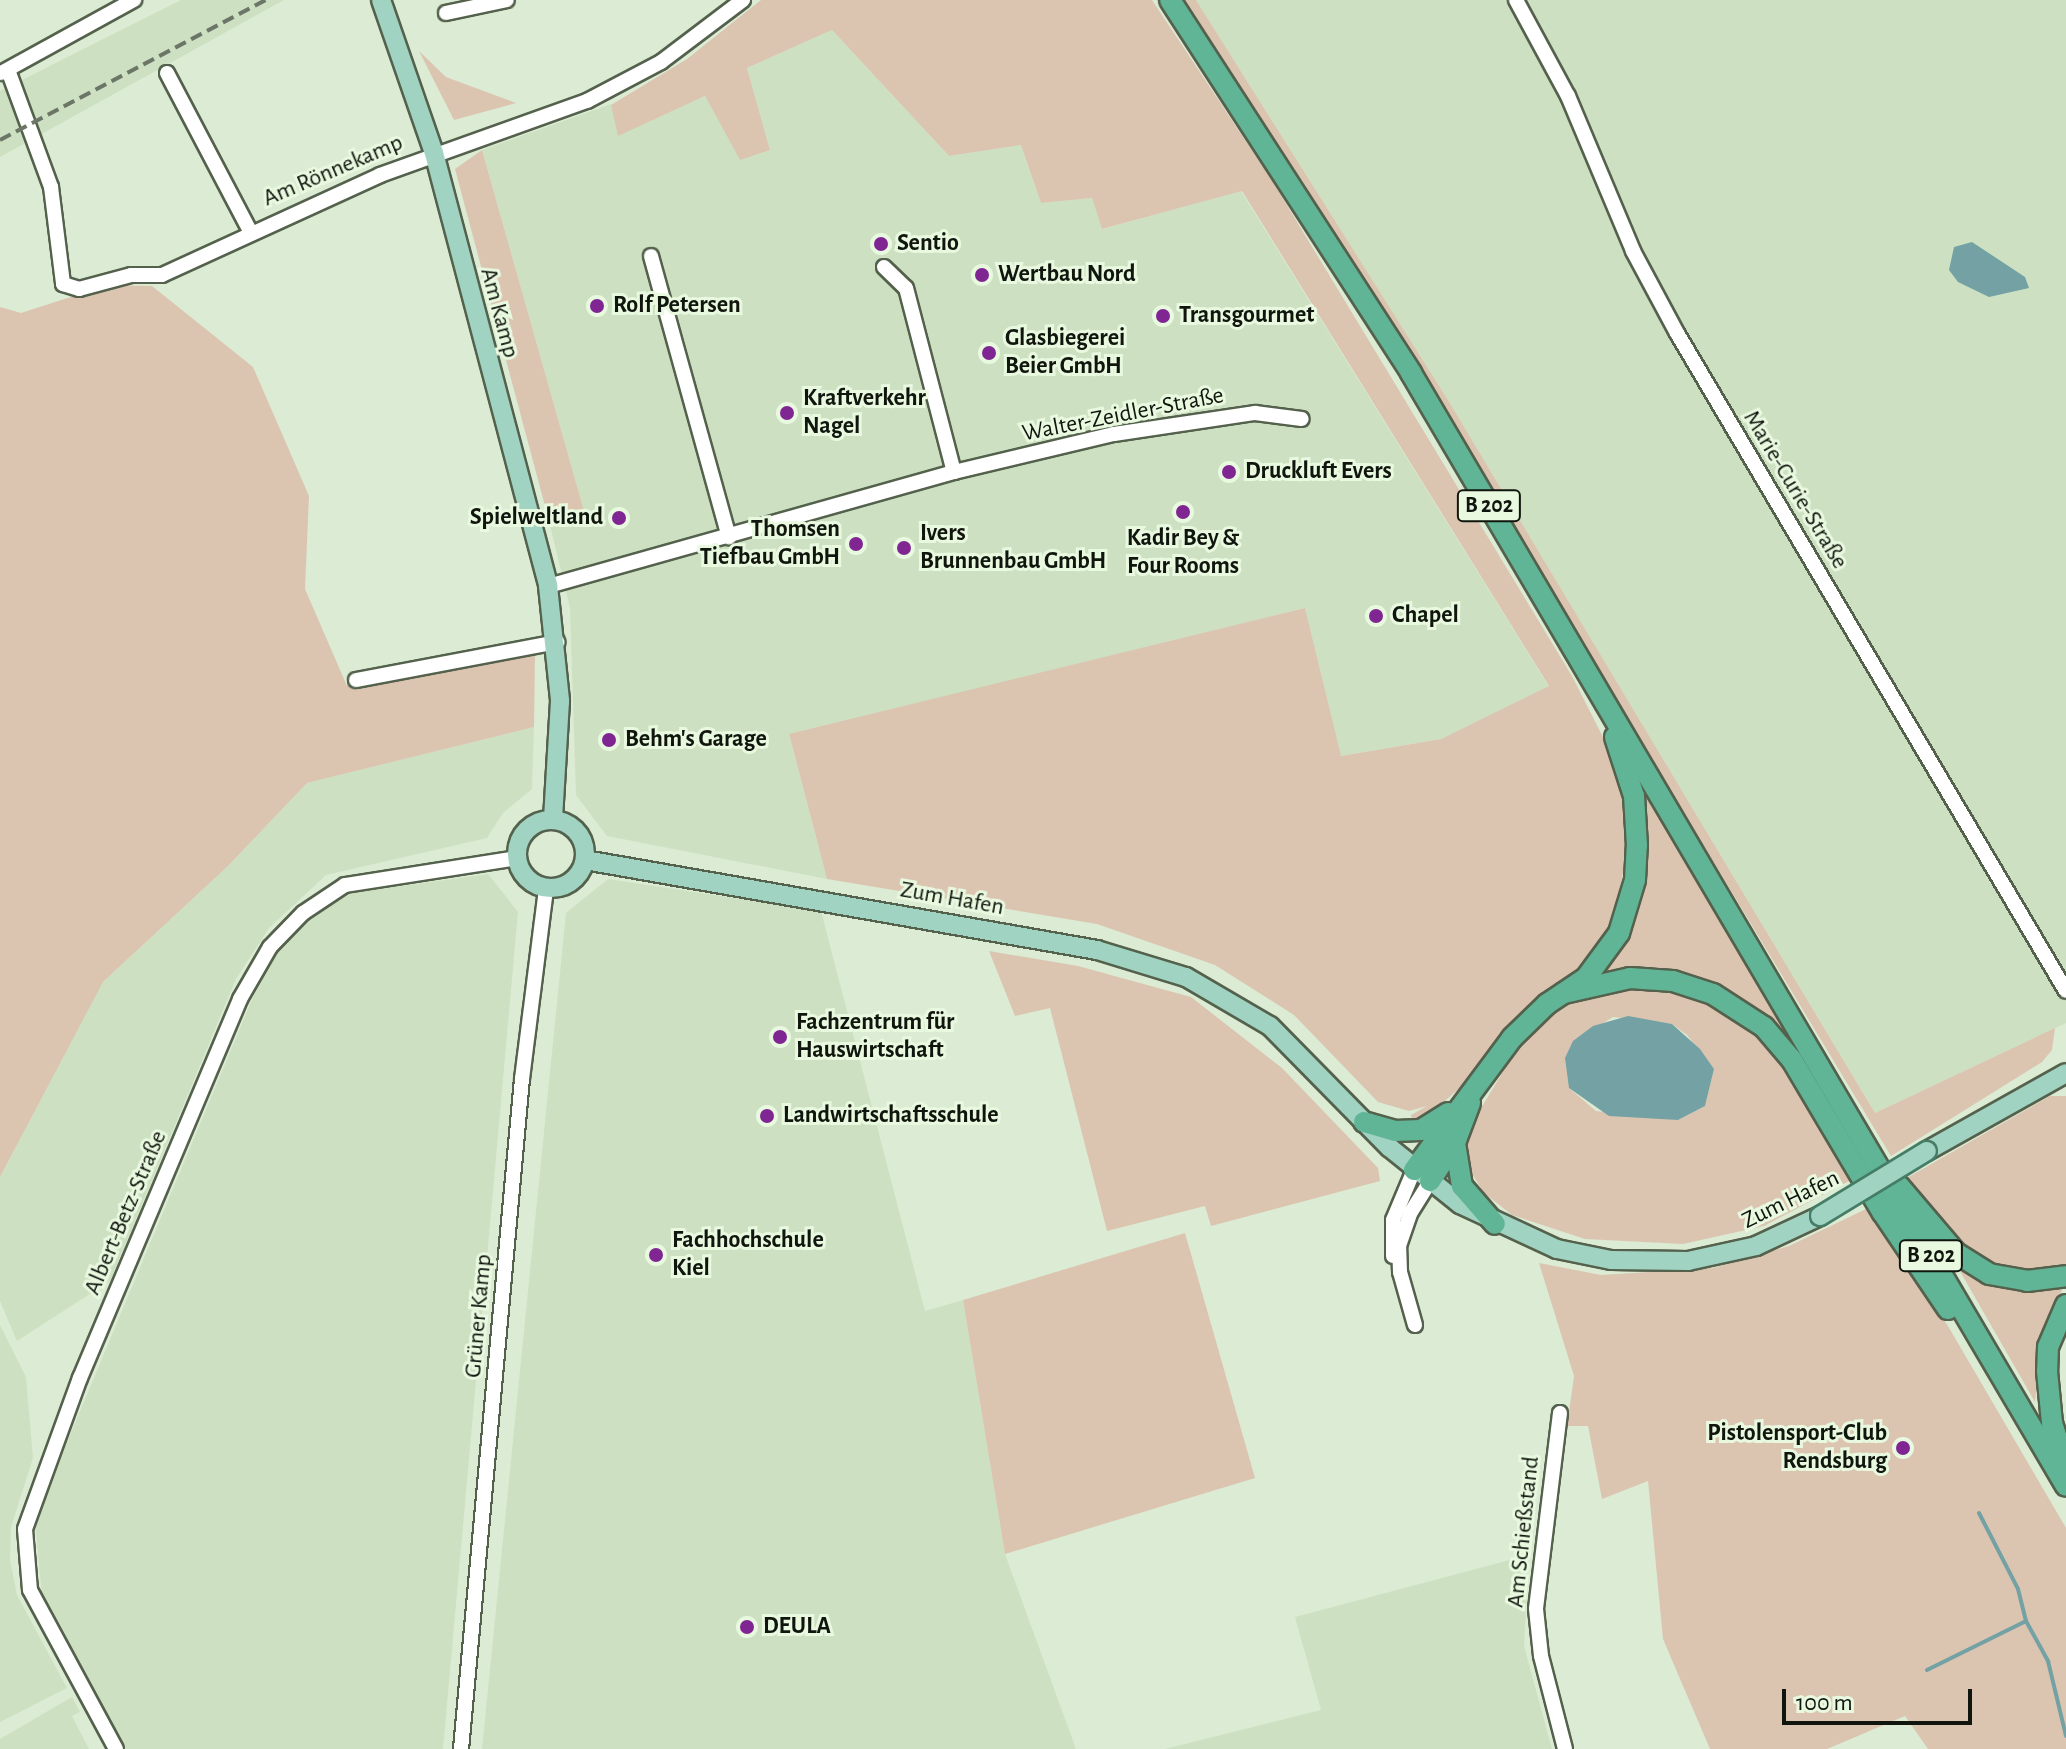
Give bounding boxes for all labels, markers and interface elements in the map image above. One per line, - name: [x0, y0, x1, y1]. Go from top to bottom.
- street label: Am Rönnekamp: [259, 129, 407, 213]
- place label: Sentio: [897, 230, 959, 258]
- marker: Sentio: [872, 235, 890, 253]
- place label: Wertbau Nord: [998, 261, 1136, 289]
- street label: Am Kamp: [473, 265, 525, 361]
- marker: Wertbau Nord: [973, 266, 991, 284]
- place label: Rolf Petersen: [613, 292, 741, 320]
- marker: Rolf Petersen: [588, 297, 606, 315]
- place label: Transgourmet: [1179, 302, 1314, 330]
- marker: Transgourmet: [1154, 307, 1172, 325]
- place label: Glasbiegerei Beier GmbH: [1005, 325, 1125, 381]
- marker: Glasbiegerei Beier GmbH: [980, 344, 998, 362]
- street label: Walter-Zeidler-Straße: [1020, 381, 1226, 449]
- place label: Kraftverkehr Nagel: [803, 385, 926, 441]
- marker: Kraftverkehr Nagel: [778, 404, 796, 422]
- street label: Marie-Curie-Straße: [1736, 406, 1854, 574]
- place label: Druckluft Evers: [1245, 458, 1392, 486]
- marker: Druckluft Evers: [1220, 463, 1238, 481]
- road number: B 202: [1455, 488, 1523, 524]
- marker: Kadir Bey & Four Rooms: [1174, 503, 1192, 521]
- place label: Spielweltland: [470, 504, 603, 532]
- marker: Spielweltland: [610, 509, 628, 527]
- place label: Thomsen Tiefbau GmbH: [700, 516, 840, 572]
- place label: Ivers Brunnenbau GmbH: [920, 520, 1106, 576]
- place label: Kadir Bey & Four Rooms: [1127, 525, 1239, 581]
- marker: Thomsen Tiefbau GmbH: [847, 535, 865, 553]
- marker: Ivers Brunnenbau GmbH: [895, 539, 913, 557]
- place label: Chapel: [1392, 602, 1459, 630]
- marker: Chapel: [1367, 607, 1385, 625]
- place label: Behm's Garage: [625, 726, 767, 754]
- marker: Behm's Garage: [600, 731, 618, 749]
- street label: Zum Hafen: [898, 876, 1006, 922]
- place label: Fachzentrum für Hauswirtschaft: [796, 1009, 954, 1065]
- marker: Fachzentrum für Hauswirtschaft: [771, 1028, 789, 1046]
- place label: Landwirtschaftsschule: [783, 1102, 999, 1130]
- marker: Landwirtschaftsschule: [758, 1107, 776, 1125]
- street label: Albert-Betz-Straße: [78, 1127, 174, 1299]
- street label: Zum Hafen: [1738, 1164, 1844, 1236]
- place label: Fachhochschule Kiel: [672, 1227, 824, 1283]
- road number: B 202: [1897, 1238, 1965, 1274]
- marker: Fachhochschule Kiel: [647, 1246, 665, 1264]
- street label: Grüner Kamp: [459, 1253, 499, 1379]
- place label: Pistolensport-Club Rendsburg: [1707, 1420, 1887, 1476]
- marker: Pistolensport-Club Rendsburg: [1894, 1439, 1912, 1457]
- street label: Am Schießstand: [1502, 1455, 1546, 1609]
- place label: DEULA: [763, 1613, 831, 1641]
- marker: DEULA: [738, 1618, 756, 1636]
- scale bar: [1786, 1673, 1976, 1723]
- text: 100 m: [1796, 1691, 1853, 1715]

